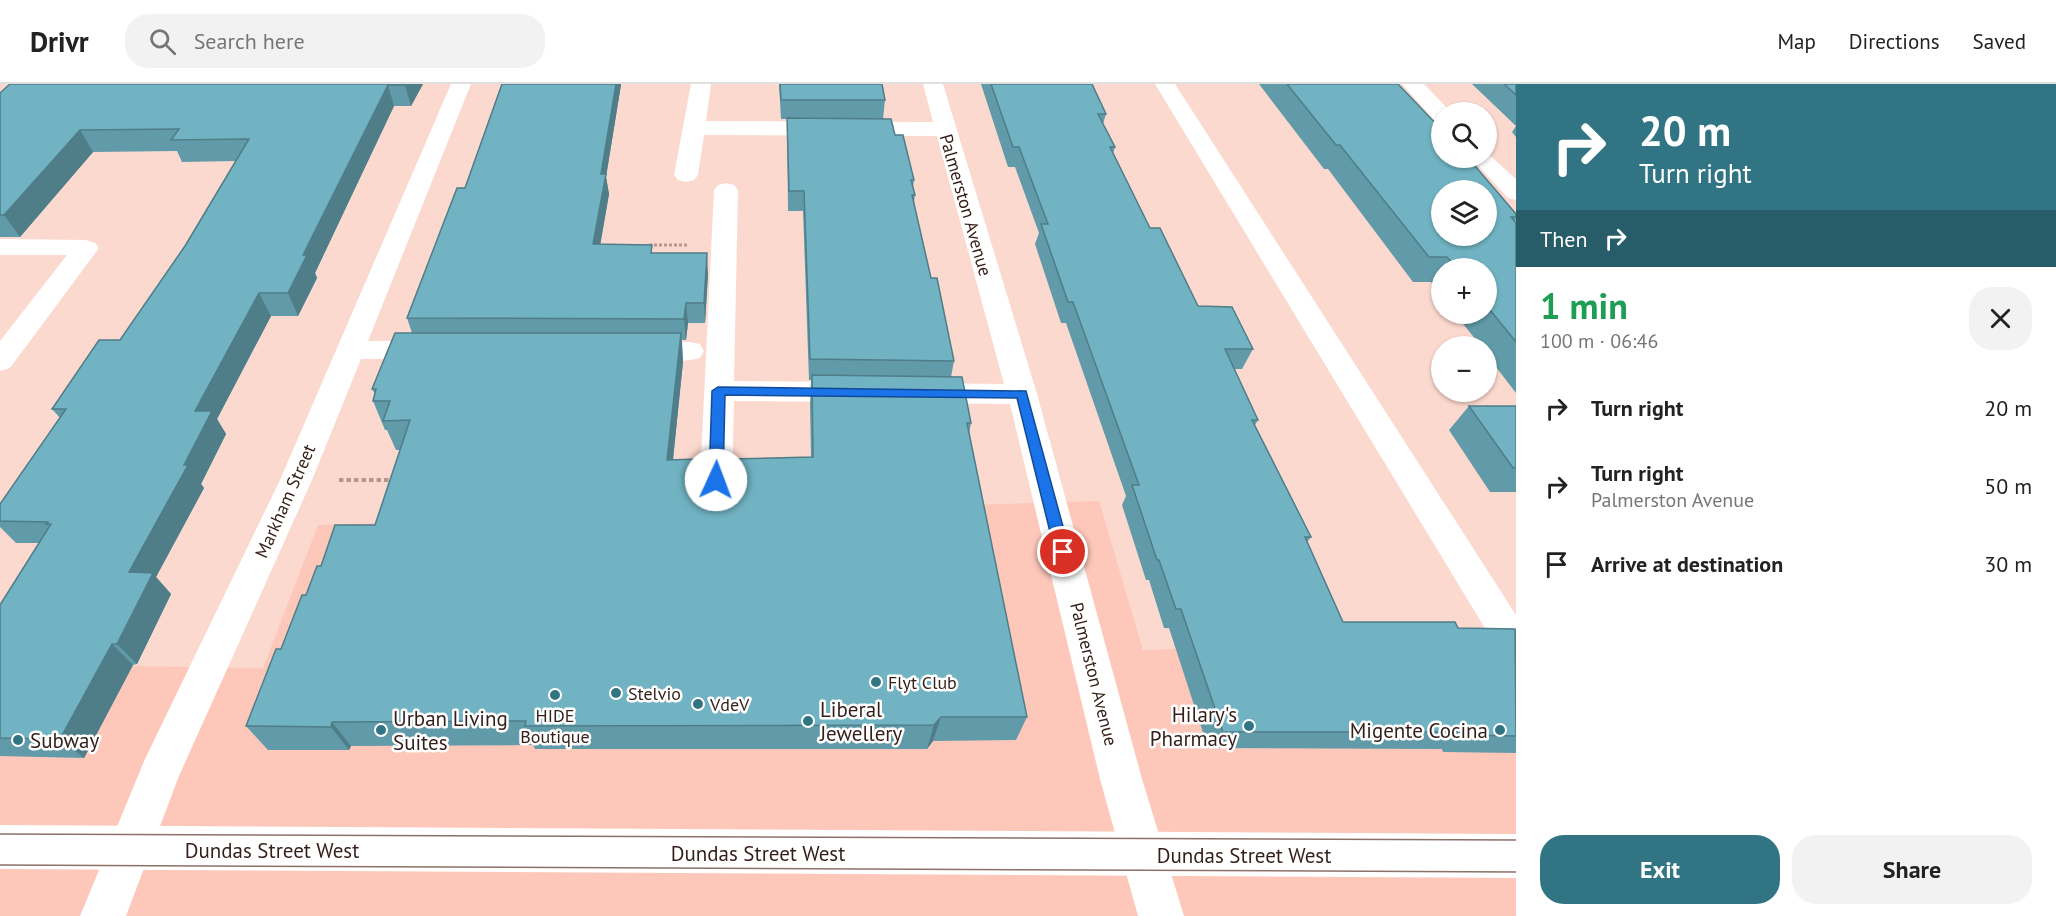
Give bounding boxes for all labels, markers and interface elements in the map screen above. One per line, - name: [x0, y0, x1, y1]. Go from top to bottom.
- search box: [125, 14, 545, 68]
- text: Drivr: [30, 23, 89, 60]
- icon: search: [146, 25, 179, 58]
- text: Search here: [194, 27, 305, 55]
- text: Map: [1777, 28, 1816, 55]
- text: Directions: [1849, 28, 1940, 55]
- text: Saved: [1973, 28, 2026, 55]
- map controls: [1431, 102, 1497, 402]
- button: search: [1431, 102, 1497, 168]
- text: 20 m: [1639, 103, 1731, 158]
- icon: right: [1540, 108, 1618, 186]
- street label: Palmerston Avenue: [935, 131, 997, 279]
- text: Turn right: [1639, 156, 1752, 190]
- button: layers: [1431, 180, 1497, 246]
- icon: right: [1599, 222, 1632, 255]
- text: Then: [1540, 225, 1587, 253]
- button: +: [1431, 258, 1497, 324]
- text: 1 min: [1540, 282, 1628, 329]
- button: close: [1969, 287, 2032, 350]
- text: 100 m · 06:46: [1540, 328, 1658, 354]
- button: −: [1431, 336, 1497, 402]
- icon: right: [1540, 392, 1573, 425]
- text: Turn right: [1591, 394, 1683, 422]
- text: 20 m: [1984, 394, 2032, 422]
- street label: Markham Street: [250, 441, 320, 561]
- position arrow: [684, 448, 748, 512]
- text: Turn right: [1591, 459, 1683, 487]
- icon: right: [1540, 470, 1573, 503]
- text: 50 m: [1984, 472, 2032, 500]
- text: Palmerston Avenue: [1591, 487, 1754, 513]
- pin: [1037, 526, 1088, 577]
- icon: arrive: [1046, 535, 1079, 568]
- icon: arrive: [1540, 548, 1573, 581]
- text: Arrive at destination: [1591, 550, 1783, 578]
- text: 30 m: [1984, 550, 2032, 578]
- street label: Palmerston Avenue: [1065, 600, 1123, 748]
- place label: Flyt Club: [888, 671, 957, 694]
- marker: Flyt Club: [869, 675, 883, 689]
- place label: Stelvio: [628, 682, 681, 705]
- marker: Stelvio: [609, 686, 623, 700]
- marker: HIDE Boutique: [548, 688, 562, 702]
- place label: VdeV: [709, 693, 750, 716]
- place label: Liberal Jewellery: [819, 696, 902, 747]
- marker: VdeV: [691, 697, 705, 711]
- place label: Hilary's Pharmacy: [1150, 701, 1237, 752]
- place label: HIDE Boutique: [520, 704, 590, 748]
- place label: Urban Living Suites: [393, 705, 508, 756]
- marker: Liberal Jewellery: [801, 714, 815, 728]
- place label: Migente Cocina: [1350, 717, 1488, 744]
- marker: Hilary's Pharmacy: [1242, 719, 1256, 733]
- marker: Urban Living Suites: [374, 723, 388, 737]
- marker: Migente Cocina: [1493, 723, 1507, 737]
- place label: Subway: [30, 727, 99, 754]
- marker: Subway: [11, 733, 25, 747]
- button: Exit: [1540, 835, 1780, 904]
- button: Share: [1792, 835, 2032, 904]
- street label: Dundas Street West: [185, 837, 359, 864]
- street label: Dundas Street West: [671, 840, 845, 867]
- street label: Dundas Street West: [1157, 842, 1331, 869]

